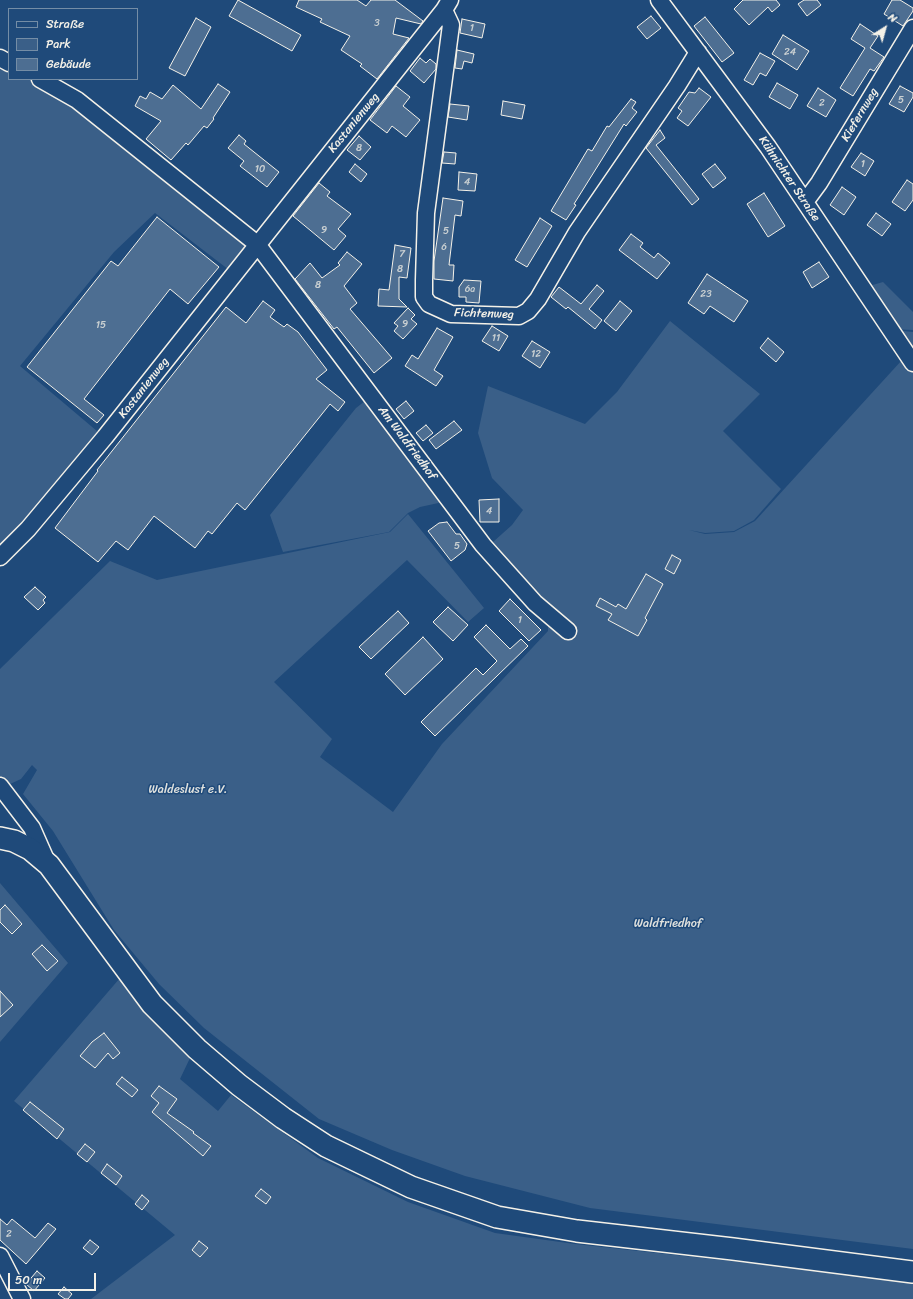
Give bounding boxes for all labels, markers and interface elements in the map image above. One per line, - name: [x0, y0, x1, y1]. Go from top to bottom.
- legend: [8, 8, 138, 80]
- north arrow: [865, 8, 905, 48]
- text: N: [884, 8, 901, 28]
- text: Straße: [46, 13, 84, 35]
- house number: 3: [374, 17, 380, 29]
- house number: 1: [470, 22, 474, 34]
- text: Park: [46, 33, 71, 55]
- house number: 24: [784, 46, 796, 58]
- text: Gebäude: [46, 53, 91, 75]
- street label: Kiefernweg: [838, 86, 882, 144]
- street label: Kastanienweg: [325, 90, 383, 156]
- house number: 5: [898, 94, 904, 106]
- house number: 2: [819, 97, 825, 109]
- street label: Kühnichter Straße: [755, 134, 823, 224]
- house number: 8: [356, 142, 362, 154]
- house number: 1: [861, 158, 865, 170]
- house number: 10: [255, 163, 265, 175]
- house number: 4: [464, 176, 470, 188]
- house number: 9: [321, 224, 327, 236]
- house number: 5: [443, 225, 449, 237]
- house number: 6: [441, 241, 447, 253]
- house number: 7: [399, 248, 405, 260]
- house number: 8: [397, 263, 403, 275]
- house number: 8: [315, 279, 321, 291]
- house number: 6a: [465, 283, 475, 295]
- house number: 23: [700, 288, 712, 300]
- street label: Fichtenweg: [454, 306, 514, 322]
- house number: 9: [402, 318, 408, 330]
- house number: 15: [96, 319, 106, 331]
- house number: 11: [492, 332, 500, 344]
- house number: 12: [531, 348, 541, 360]
- street label: Kastanienweg: [116, 355, 172, 421]
- street label: Am Waldfriedhof: [375, 403, 439, 483]
- house number: 4: [486, 505, 492, 517]
- house number: 5: [454, 540, 460, 552]
- house number: 1: [518, 614, 522, 626]
- park label: Waldeslust e.V.: [149, 783, 227, 797]
- park label: Waldfriedhof: [634, 917, 702, 931]
- house number: 2: [6, 1228, 12, 1240]
- scale bar: [10, 1265, 98, 1291]
- text: 50 m: [15, 1269, 42, 1291]

